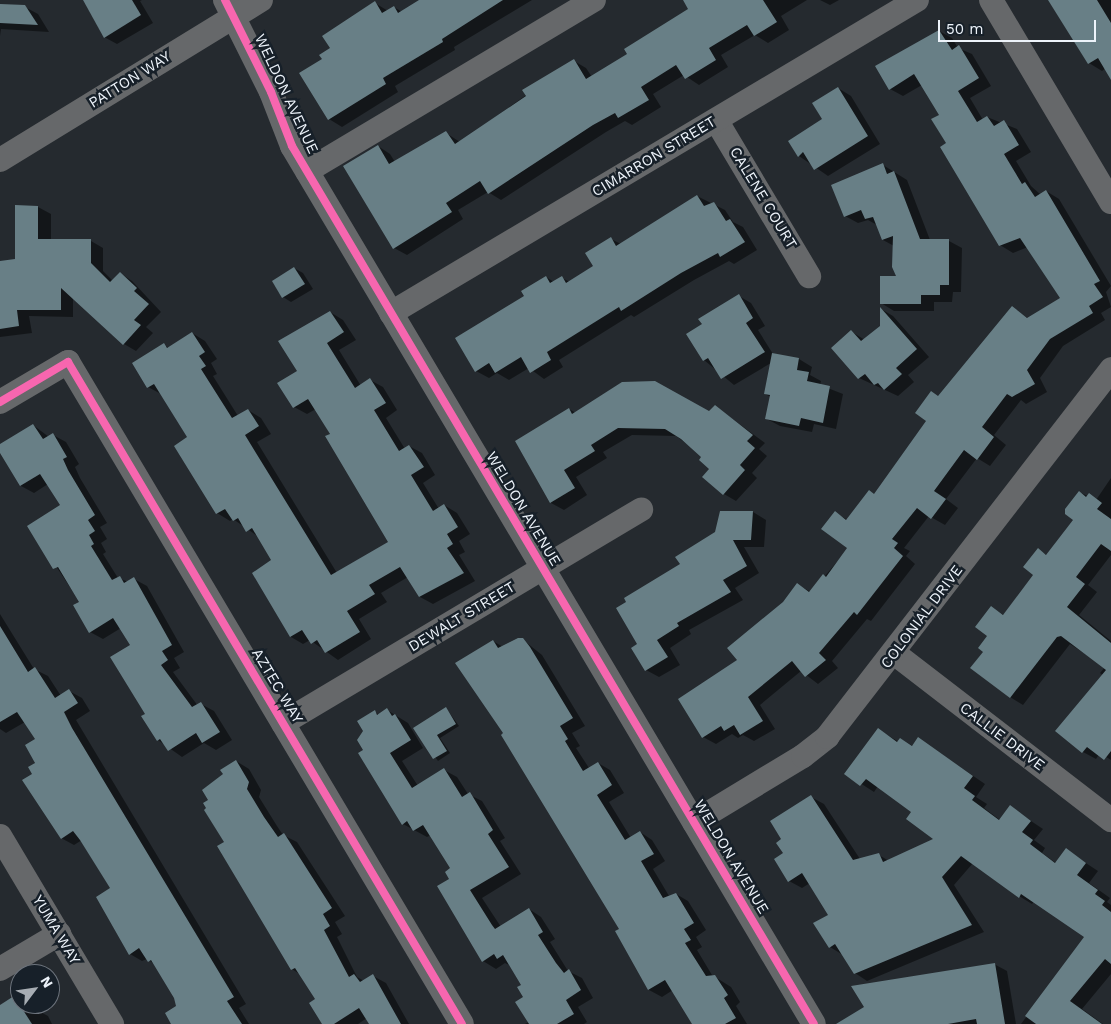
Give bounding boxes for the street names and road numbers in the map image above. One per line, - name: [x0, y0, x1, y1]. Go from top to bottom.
- street label: WELDON AVENUE: [250, 31, 322, 157]
- street label: PATTON WAY: [86, 48, 174, 112]
- street label: CIMARRON STREET: [589, 113, 719, 201]
- street label: CALENE COURT: [726, 144, 800, 252]
- street label: WELDON AVENUE: [482, 448, 564, 570]
- street label: COLONIAL DRIVE: [877, 562, 967, 672]
- street label: DEWALT STREET: [405, 578, 519, 656]
- street label: AZTEC WAY: [248, 645, 306, 727]
- street label: CALLIE DRIVE: [956, 699, 1048, 775]
- street label: WELDON AVENUE: [690, 796, 772, 918]
- street label: YUMA WAY: [28, 892, 84, 968]

